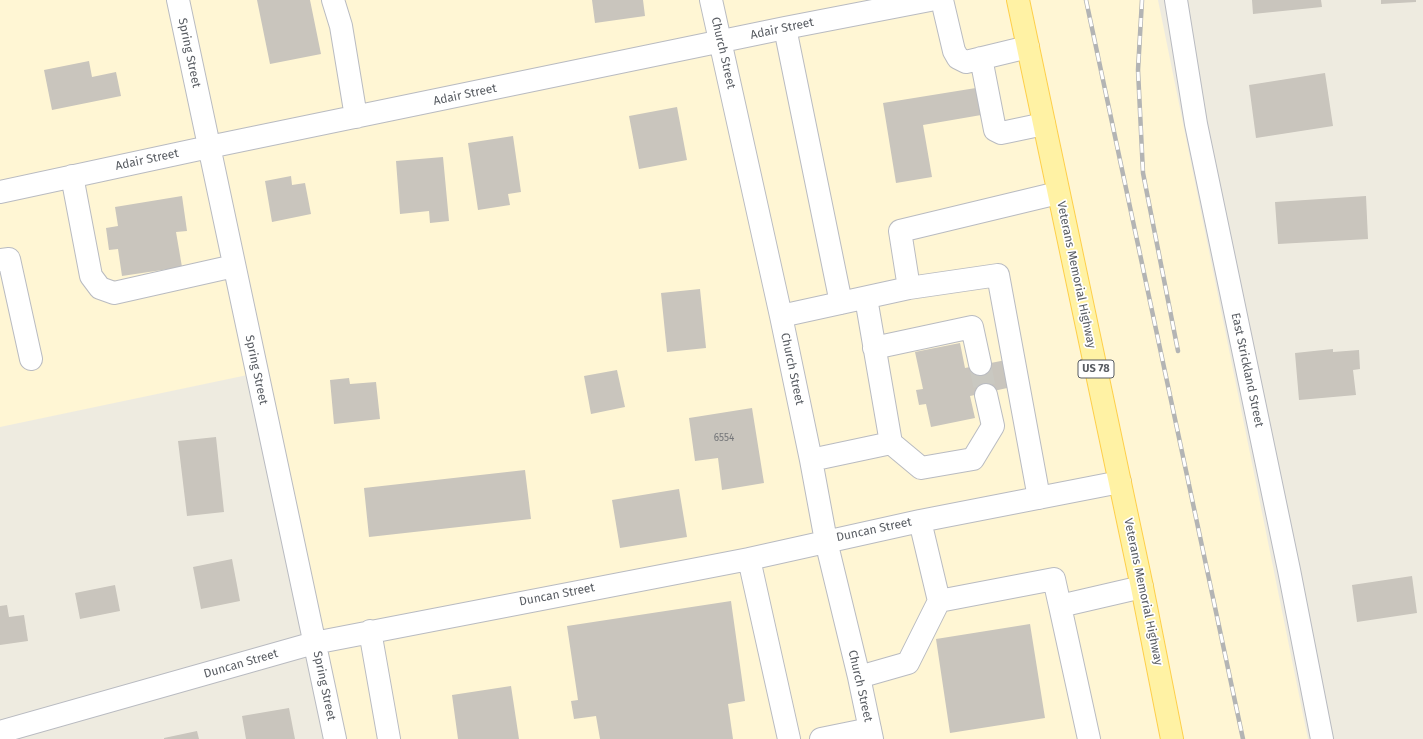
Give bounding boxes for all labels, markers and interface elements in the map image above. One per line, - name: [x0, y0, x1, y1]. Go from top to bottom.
- street label: Adair Street: [749, 15, 815, 43]
- street label: Church Street: [708, 16, 738, 90]
- street label: Spring Street: [175, 17, 203, 89]
- street label: Adair Street: [432, 81, 498, 109]
- street label: Adair Street: [114, 146, 180, 174]
- street label: Veterans Memorial Highway: [1053, 200, 1099, 350]
- street label: East Strickland Street: [1228, 312, 1266, 428]
- street label: Church Street: [777, 332, 807, 406]
- street label: Spring Street: [242, 334, 270, 406]
- road number: US 78: [1078, 360, 1114, 378]
- house number: 6554: [714, 432, 734, 444]
- street label: Duncan Street: [835, 515, 913, 545]
- street label: Veterans Memorial Highway: [1120, 517, 1166, 667]
- street label: Duncan Street: [518, 581, 596, 609]
- street label: Duncan Street: [202, 647, 280, 681]
- street label: Church Street: [845, 649, 875, 723]
- street label: Spring Street: [310, 650, 338, 722]

